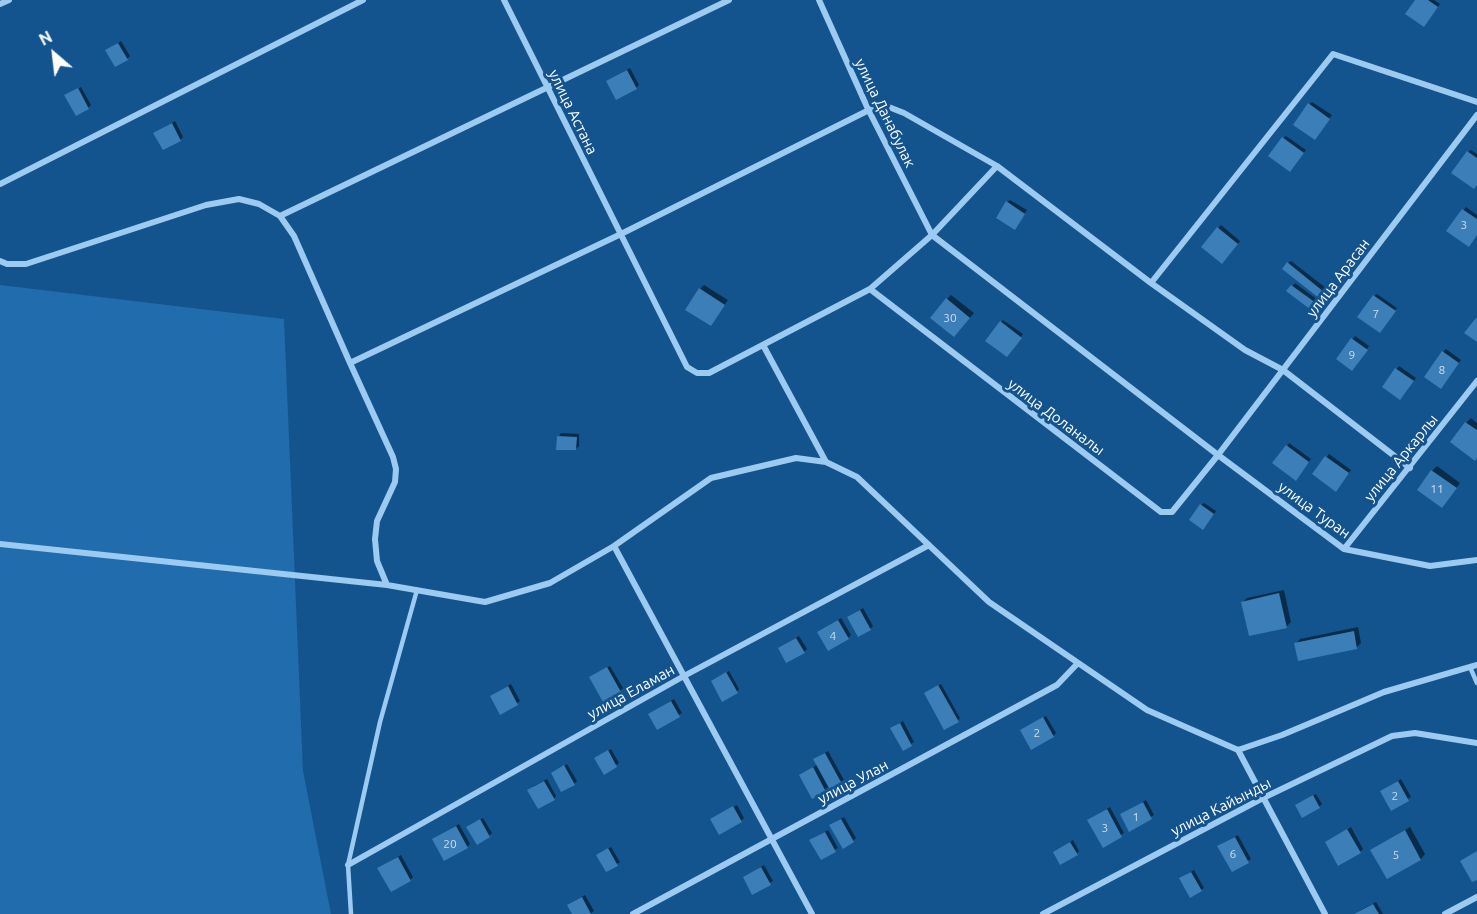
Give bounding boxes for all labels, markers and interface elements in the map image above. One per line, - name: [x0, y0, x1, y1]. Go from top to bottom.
- north arrow: [24, 24, 84, 84]
- text: N: [36, 27, 55, 49]
- street label: улица Данабулак: [851, 56, 919, 170]
- street label: улица Астана: [545, 67, 601, 157]
- house number: 3: [1461, 218, 1467, 232]
- street label: улица Арасан: [1302, 235, 1374, 321]
- house number: 7: [1373, 307, 1379, 321]
- house number: 30: [943, 311, 957, 325]
- house number: 9: [1349, 348, 1355, 362]
- house number: 8: [1439, 363, 1445, 377]
- street label: улица Доланалы: [1004, 375, 1108, 459]
- street label: улица Аркарлы: [1360, 411, 1442, 505]
- street label: улица Туран: [1274, 478, 1354, 542]
- house number: 11: [1430, 482, 1444, 496]
- house number: 4: [830, 629, 836, 643]
- street label: улица Еламан: [584, 661, 678, 723]
- house number: 2: [1034, 726, 1040, 740]
- street label: улица Улан: [815, 756, 891, 808]
- street label: улица Кайынды: [1168, 774, 1274, 840]
- house number: 2: [1392, 789, 1398, 803]
- house number: 1: [1133, 810, 1139, 824]
- house number: 3: [1102, 821, 1108, 835]
- house number: 20: [443, 837, 457, 851]
- house number: 6: [1230, 847, 1236, 861]
- house number: 5: [1393, 848, 1399, 862]

